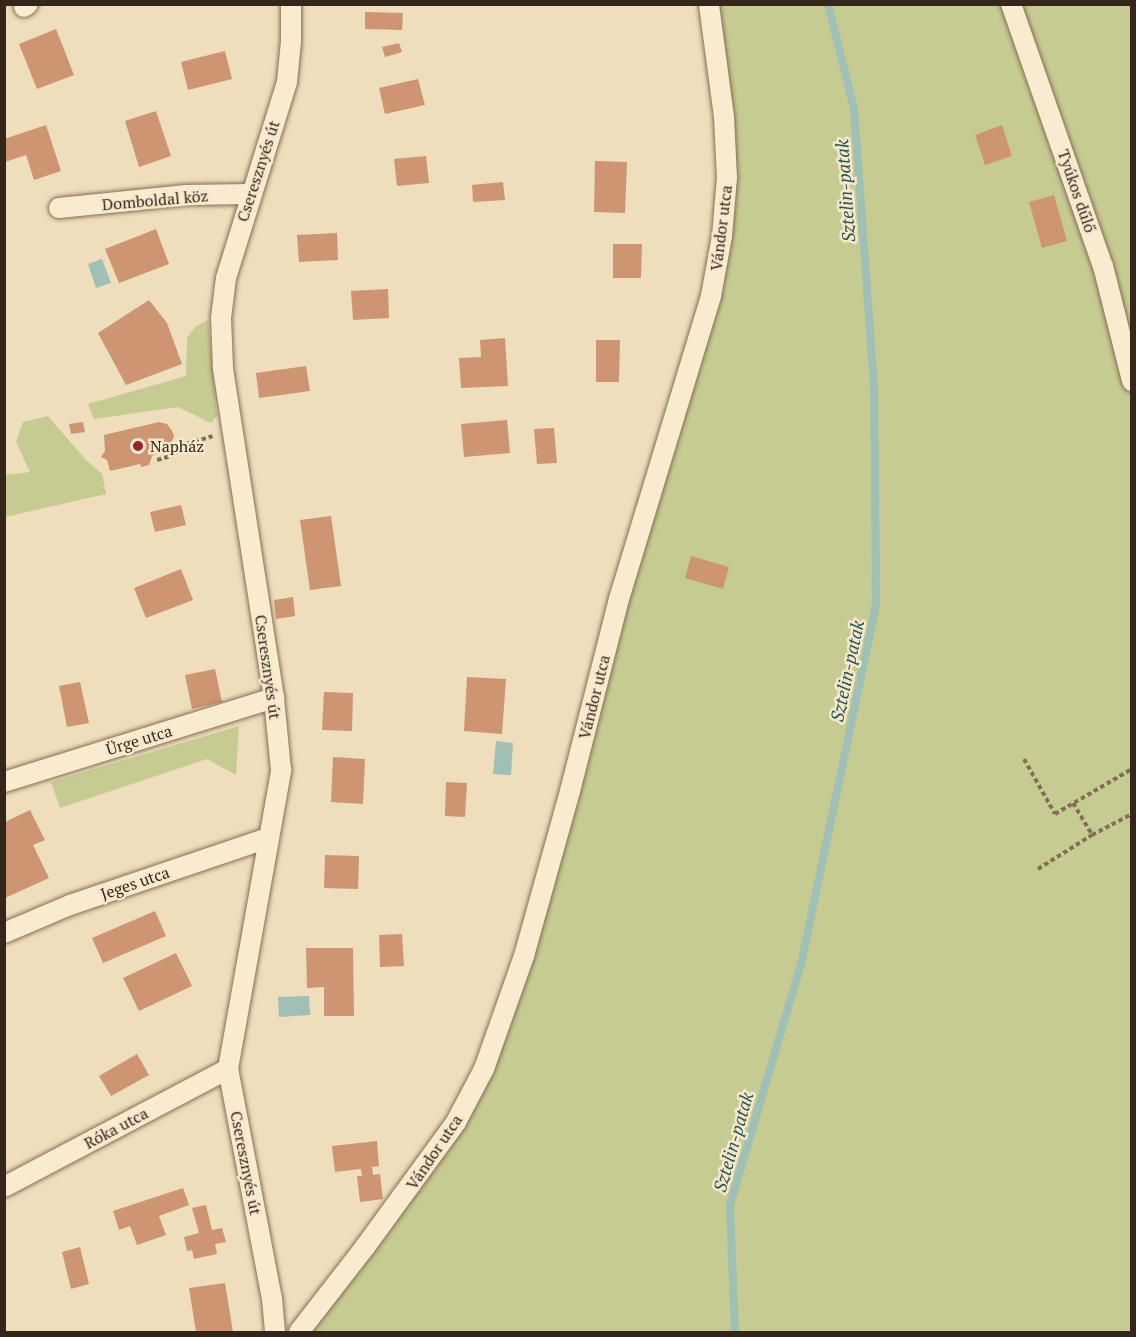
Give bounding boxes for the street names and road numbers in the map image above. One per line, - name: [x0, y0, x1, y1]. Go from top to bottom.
- street label: Cseresznyés út: [233, 118, 283, 224]
- street label: Tyúkos dűlő: [1054, 147, 1100, 235]
- street label: Vándor utca: [706, 184, 736, 272]
- street label: Domboldal köz: [101, 186, 209, 214]
- street label: Cseresznyés út: [251, 613, 285, 721]
- street label: Vándor utca: [574, 653, 614, 741]
- street label: Ürge utca: [104, 721, 174, 759]
- street label: Jeges utca: [98, 862, 172, 904]
- street label: Róka utca: [81, 1103, 151, 1153]
- street label: Cseresznyés út: [227, 1109, 265, 1217]
- street label: Vándor utca: [402, 1111, 466, 1193]

